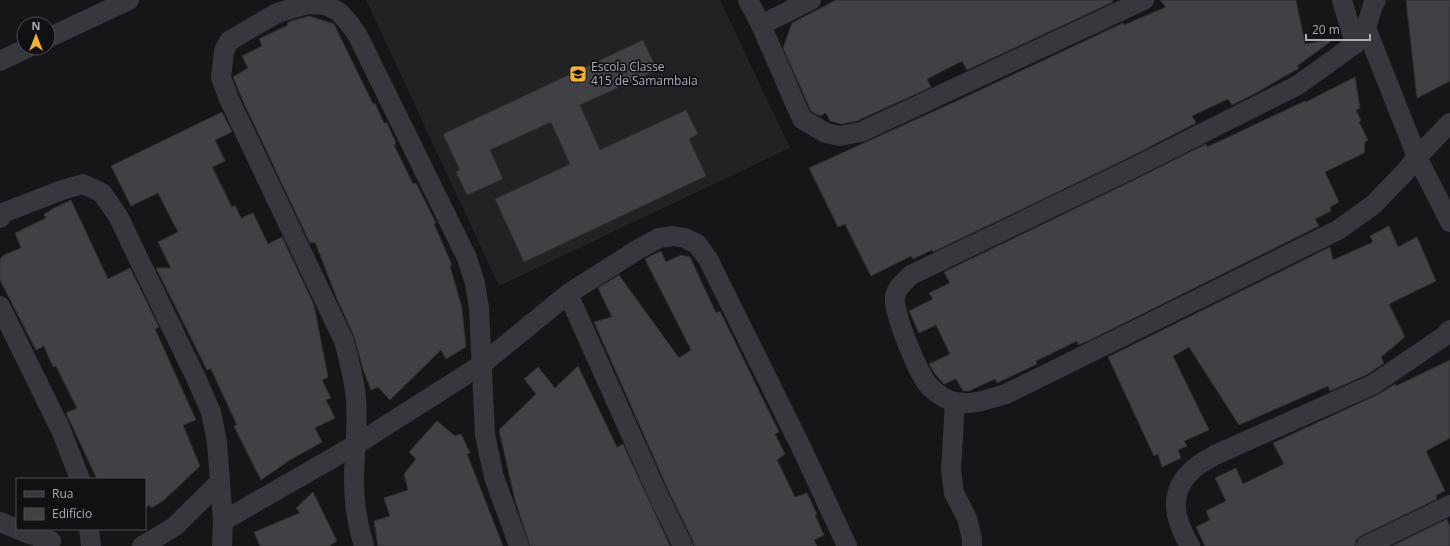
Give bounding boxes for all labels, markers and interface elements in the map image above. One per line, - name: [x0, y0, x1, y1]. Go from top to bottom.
- north arrow: [16, 16, 56, 56]
- scale bar: [1306, 16, 1370, 42]
- text: N: [32, 18, 40, 33]
- text: 20 m: [1312, 21, 1340, 38]
- place label: Escola Classe 415 de Samambaia: [591, 58, 698, 89]
- school or university icon: Escola Classe 415 de Samambaia: [568, 64, 588, 84]
- legend: [16, 478, 146, 530]
- text: Rua: [52, 485, 73, 502]
- text: Edifício: [52, 505, 92, 522]

